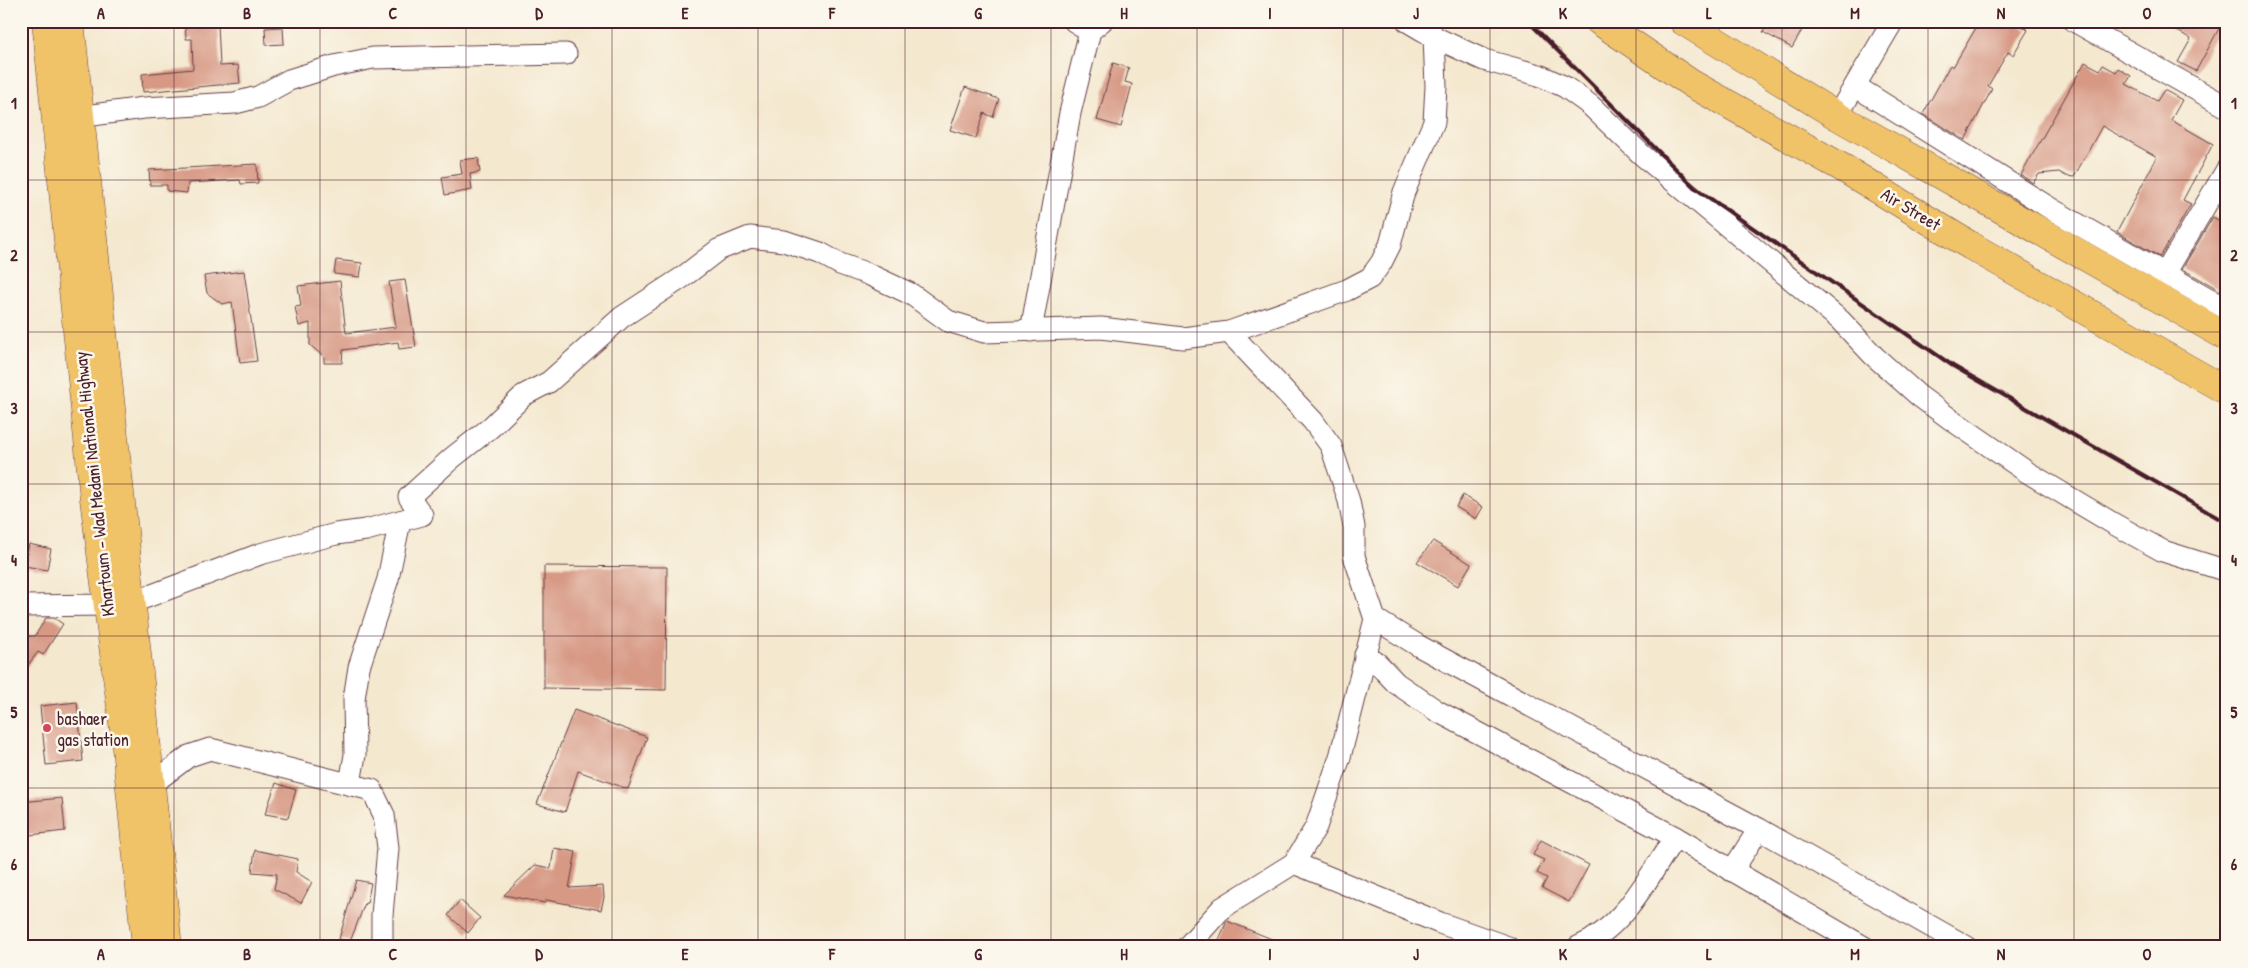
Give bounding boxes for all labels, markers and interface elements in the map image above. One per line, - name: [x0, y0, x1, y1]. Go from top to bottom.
- text: A: [97, 2, 105, 24]
- text: B: [243, 2, 251, 24]
- text: C: [389, 2, 398, 24]
- text: D: [535, 2, 543, 24]
- text: E: [681, 2, 689, 24]
- text: F: [828, 2, 836, 24]
- text: G: [974, 2, 982, 24]
- text: H: [1120, 2, 1128, 24]
- text: I: [1268, 2, 1272, 24]
- text: J: [1413, 2, 1419, 24]
- text: K: [1559, 2, 1568, 24]
- text: L: [1706, 2, 1712, 24]
- text: M: [1850, 2, 1860, 24]
- text: N: [1997, 2, 2006, 24]
- text: O: [2143, 2, 2152, 24]
- text: 1: [11, 92, 17, 114]
- text: 1: [2231, 92, 2237, 114]
- street label: Air Street: [1876, 181, 1946, 237]
- text: 2: [10, 244, 18, 266]
- text: 2: [2230, 244, 2238, 266]
- street label: Khartoum - Wad Medani National Highway: [68, 350, 120, 618]
- text: 3: [10, 397, 18, 419]
- text: 3: [2230, 397, 2238, 419]
- text: 4: [11, 549, 17, 571]
- text: 4: [2231, 549, 2237, 571]
- text: 5: [11, 701, 18, 723]
- text: 5: [2231, 701, 2238, 723]
- place label: bashaer gas station: [57, 706, 129, 752]
- marker: bashaer gas station: [41, 722, 53, 734]
- text: 6: [11, 853, 18, 875]
- text: 6: [2231, 853, 2238, 875]
- text: A: [97, 943, 105, 965]
- text: B: [243, 943, 251, 965]
- text: C: [389, 943, 398, 965]
- text: D: [535, 943, 543, 965]
- text: E: [681, 943, 689, 965]
- text: F: [828, 943, 836, 965]
- text: G: [974, 943, 982, 965]
- text: H: [1120, 943, 1128, 965]
- text: I: [1268, 943, 1272, 965]
- text: J: [1413, 943, 1419, 965]
- text: K: [1559, 943, 1568, 965]
- text: L: [1706, 943, 1712, 965]
- text: M: [1850, 943, 1860, 965]
- text: N: [1997, 943, 2006, 965]
- text: O: [2143, 943, 2152, 965]

